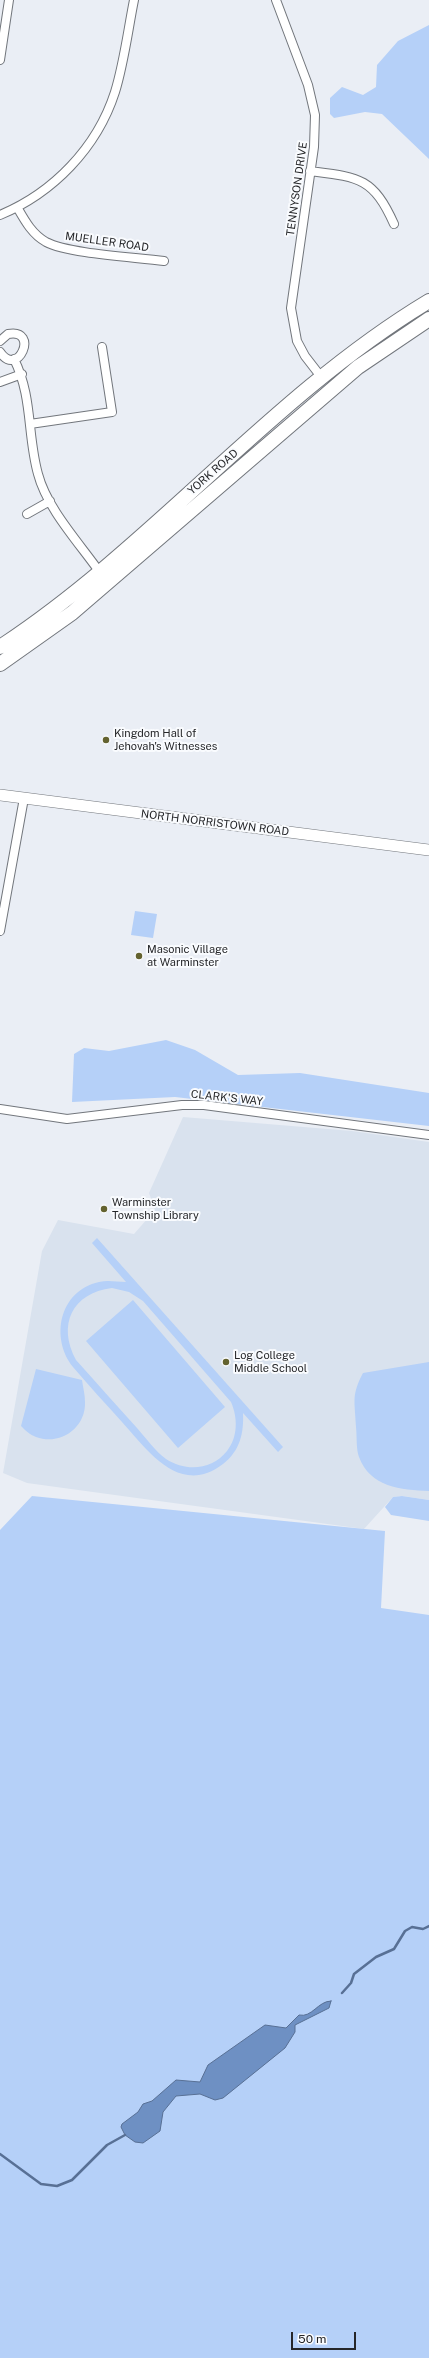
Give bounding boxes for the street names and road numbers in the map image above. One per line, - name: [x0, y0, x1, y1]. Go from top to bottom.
- street label: TENNYSON DRIVE: [284, 141, 310, 237]
- street label: MUELLER ROAD: [64, 230, 150, 254]
- street label: YORK ROAD: [185, 447, 241, 497]
- street label: NORTH NORRISTOWN ROAD: [140, 807, 290, 839]
- street label: CLARK'S WAY: [190, 1088, 264, 1108]

